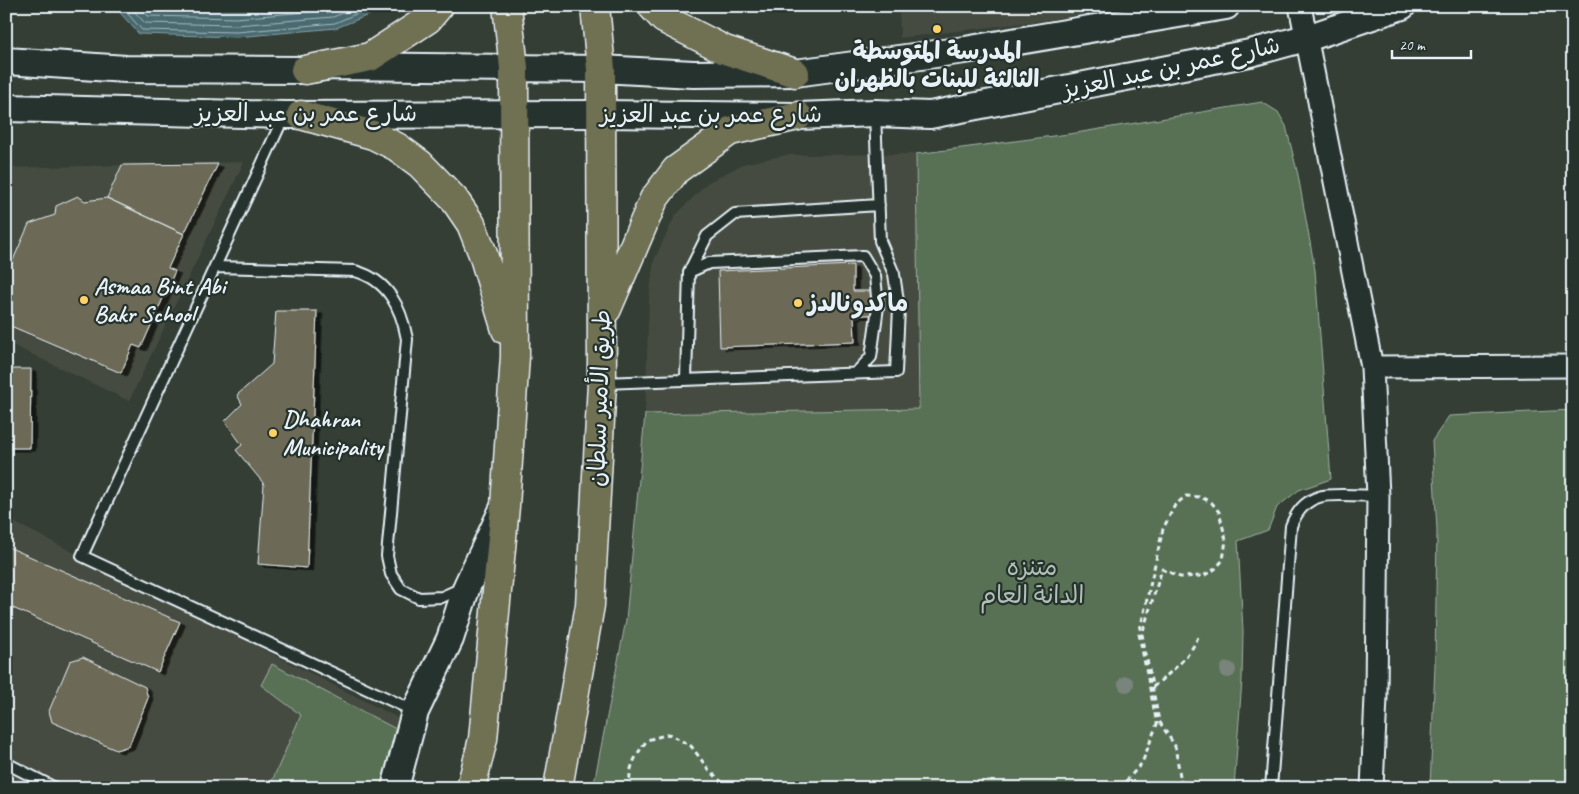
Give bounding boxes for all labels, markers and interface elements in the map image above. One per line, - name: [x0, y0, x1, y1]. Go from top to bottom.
- marker: المدرسة المتوسطة الثالثة للبنات بالظهران: [931, 23, 943, 35]
- scale bar: [1392, 28, 1470, 60]
- street label: شارع عمر بن عبد العزيز: [1057, 29, 1283, 107]
- place label: المدرسة المتوسطة الثالثة للبنات بالظهران: [835, 36, 1039, 94]
- text: 20 m: [1399, 36, 1426, 55]
- street label: شارع عمر بن عبد العزيز: [193, 98, 417, 130]
- street label: شارع عمر بن عبد العزيز: [598, 99, 822, 131]
- place label: Asmaa Bint Abi Bakr School: [94, 271, 228, 329]
- place label: ماكدونالدز: [806, 288, 908, 319]
- marker: Asmaa Bint Abi Bakr School: [78, 294, 90, 306]
- marker: ماكدونالدز: [792, 297, 804, 309]
- street label: طريق الأمير سلطان: [579, 309, 617, 487]
- place label: Dhahran Municipality: [283, 404, 386, 462]
- marker: Dhahran Municipality: [267, 427, 279, 439]
- park label: متنزه الدانة العام: [980, 552, 1084, 614]

